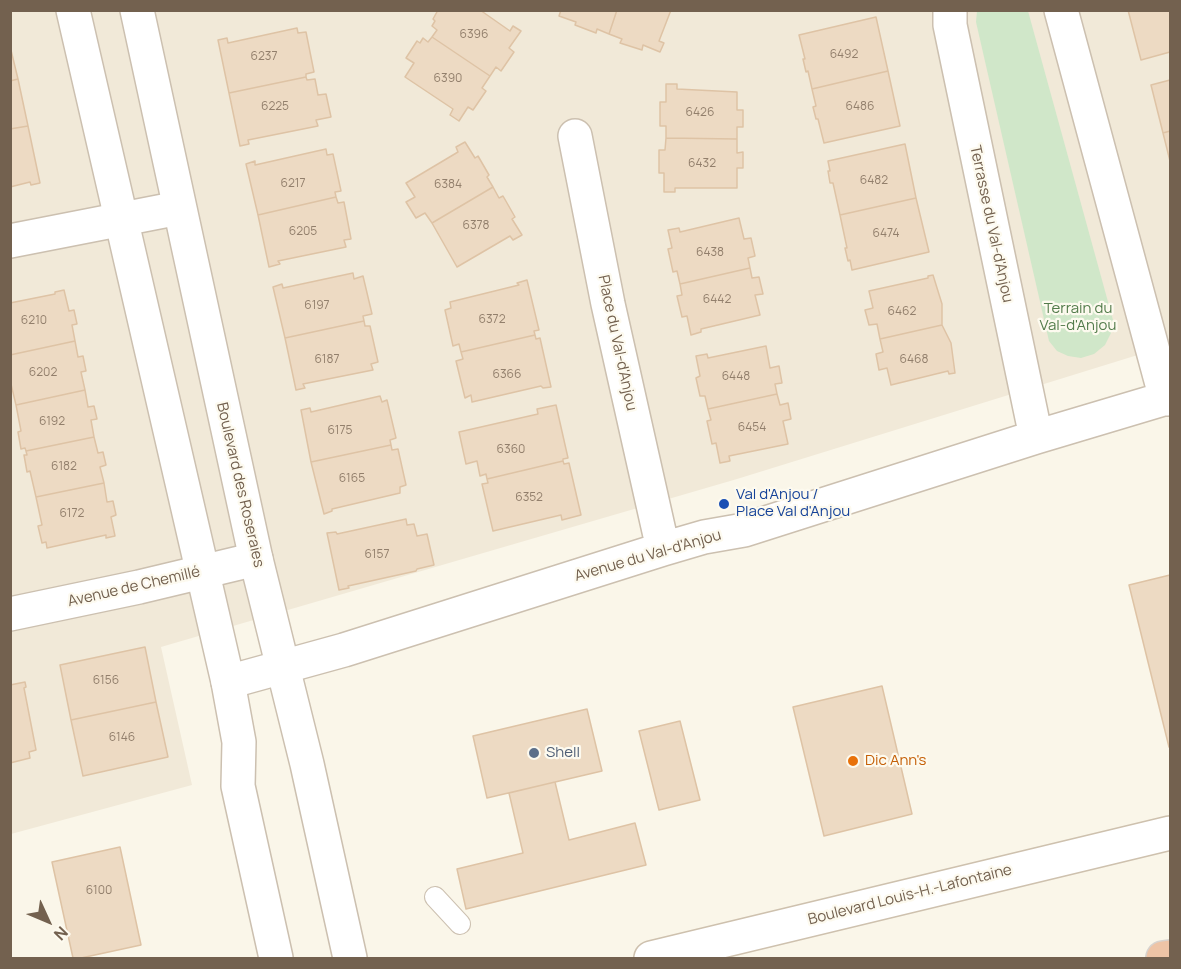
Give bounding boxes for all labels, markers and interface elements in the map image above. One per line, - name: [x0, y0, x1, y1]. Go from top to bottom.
- house number: 6396: [460, 28, 488, 42]
- house number: 6492: [830, 48, 858, 62]
- house number: 6237: [251, 50, 277, 64]
- house number: 6390: [434, 72, 462, 86]
- house number: 6225: [261, 100, 289, 114]
- house number: 6486: [846, 100, 874, 114]
- house number: 6426: [686, 106, 714, 120]
- street label: Terrasse du Val-d'Anjou: [966, 144, 1016, 304]
- house number: 6432: [688, 157, 716, 171]
- house number: 6482: [860, 174, 888, 188]
- house number: 6217: [281, 177, 305, 191]
- house number: 6384: [434, 178, 462, 192]
- house number: 6378: [462, 219, 490, 233]
- house number: 6205: [289, 225, 317, 239]
- house number: 6474: [872, 227, 900, 241]
- house number: 6438: [696, 246, 724, 260]
- street label: Place du Val-d'Anjou: [594, 273, 640, 413]
- house number: 6442: [703, 293, 731, 307]
- house number: 6197: [304, 299, 330, 313]
- park label: Terrain du Val-d'Anjou: [1040, 300, 1116, 335]
- house number: 6462: [888, 305, 916, 319]
- house number: 6372: [479, 313, 505, 327]
- house number: 6210: [21, 314, 47, 328]
- house number: 6187: [315, 353, 339, 367]
- house number: 6468: [900, 353, 928, 367]
- house number: 6202: [29, 366, 57, 380]
- house number: 6366: [493, 368, 521, 382]
- house number: 6448: [722, 370, 750, 384]
- street label: Boulevard des Roseraies: [212, 401, 268, 569]
- house number: 6192: [39, 415, 65, 429]
- house number: 6454: [738, 421, 766, 435]
- house number: 6175: [328, 424, 352, 438]
- house number: 6360: [497, 443, 525, 457]
- house number: 6182: [51, 460, 77, 474]
- house number: 6165: [339, 472, 365, 486]
- place label: Val d'Anjou / Place Val d'Anjou: [736, 486, 850, 521]
- house number: 6352: [515, 491, 543, 505]
- marker: Val d'Anjou / Place Val d'Anjou: [717, 497, 731, 511]
- house number: 6172: [60, 507, 84, 521]
- street label: Avenue du Val-d'Anjou: [573, 526, 723, 586]
- house number: 6157: [365, 548, 389, 562]
- street label: Avenue de Chemillé: [66, 563, 202, 611]
- house number: 6156: [93, 674, 119, 688]
- house number: 6146: [109, 731, 135, 745]
- place label: Shell: [546, 744, 580, 762]
- marker: Shell: [527, 746, 541, 760]
- place label: Dic Ann's: [865, 752, 926, 770]
- marker: Dic Ann's: [846, 754, 860, 768]
- street label: Boulevard Louis-H.-Lafontaine: [806, 861, 1014, 929]
- house number: 6100: [86, 884, 112, 898]
- north arrow: [18, 891, 78, 951]
- text: N: [49, 922, 73, 945]

